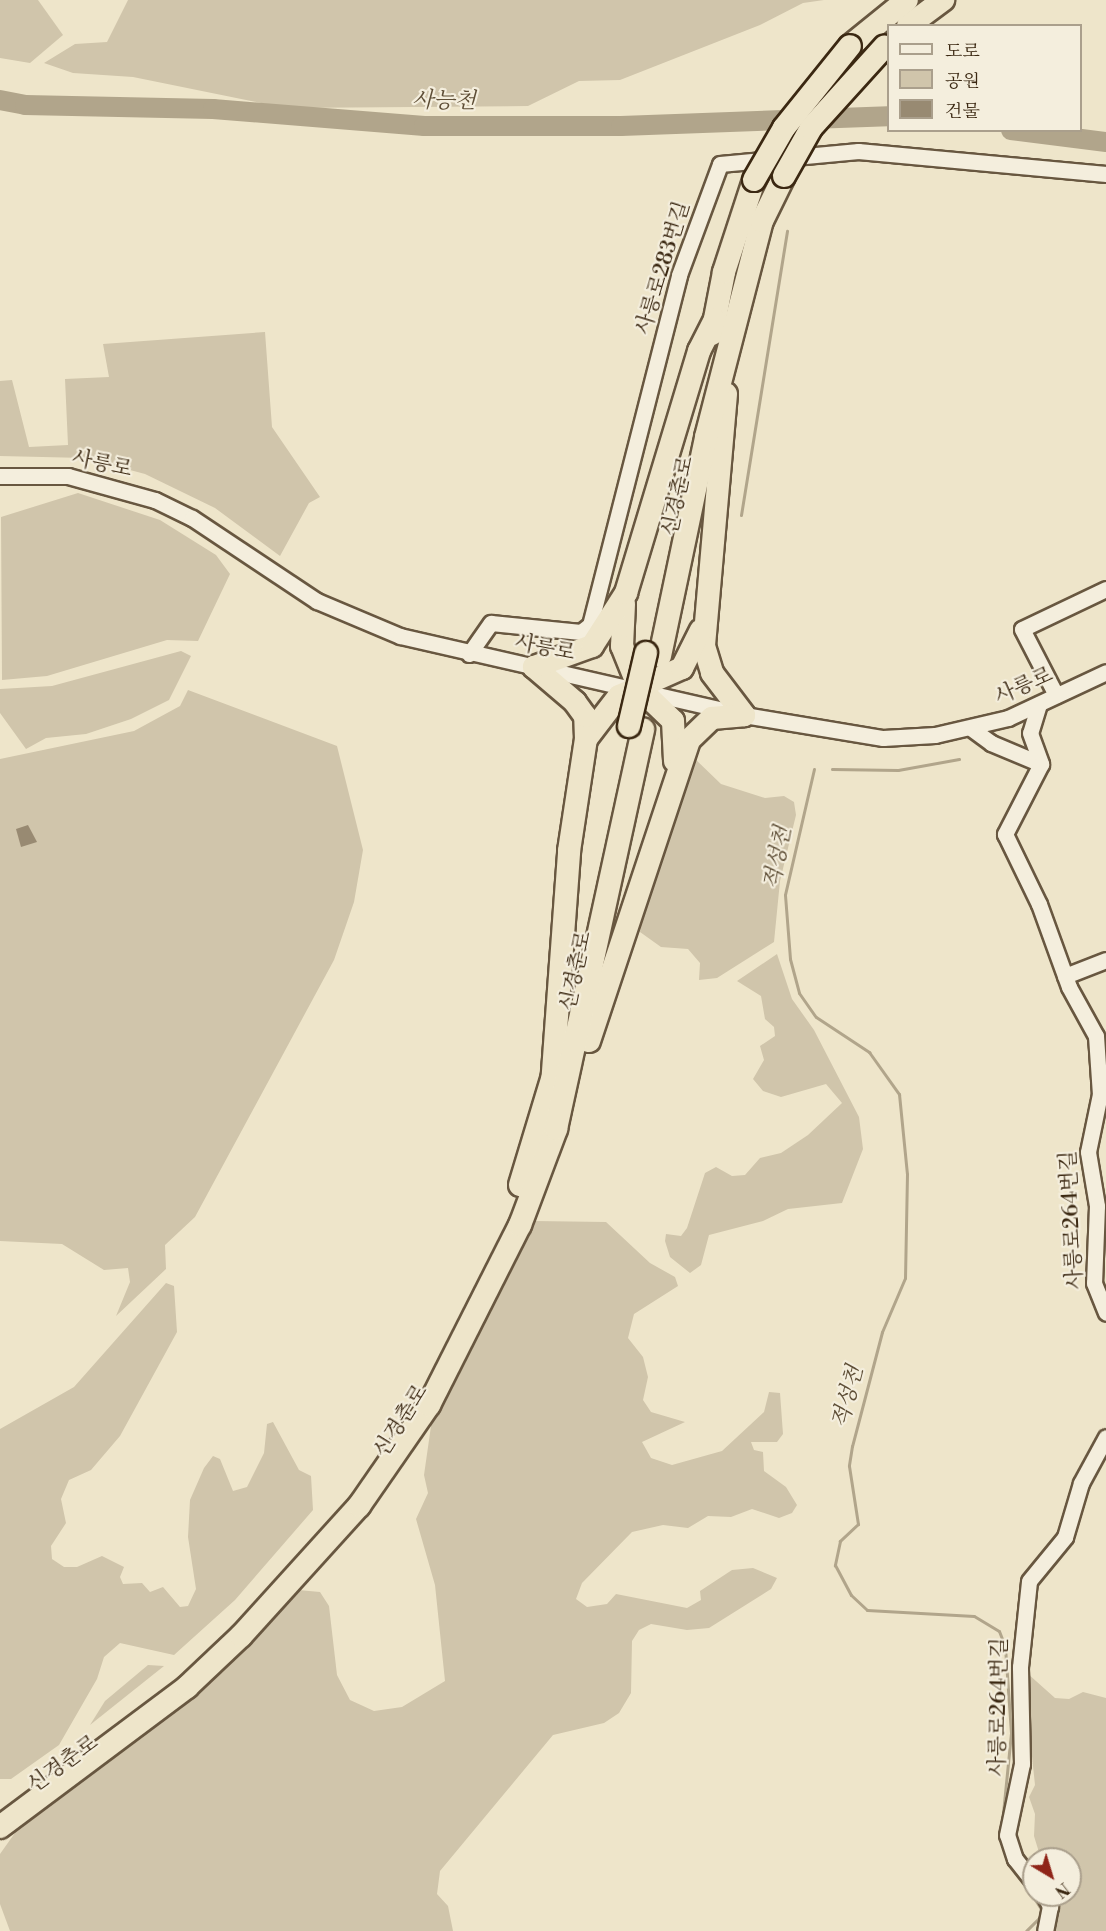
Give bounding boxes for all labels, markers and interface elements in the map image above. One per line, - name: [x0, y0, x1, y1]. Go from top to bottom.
- legend: [887, 24, 1082, 132]
- text: 도로: [945, 40, 980, 63]
- text: 공원: [945, 70, 980, 93]
- water label: 사능천: [412, 87, 476, 115]
- text: 건물: [945, 100, 980, 123]
- street label: 사릉로283번길: [631, 198, 695, 338]
- street label: 사릉로: [70, 445, 134, 483]
- street label: 신경춘로: [657, 454, 699, 538]
- street label: 사릉로: [513, 630, 577, 666]
- street label: 사릉로: [991, 662, 1057, 710]
- water label: 적성천: [759, 824, 797, 892]
- street label: 신경춘로: [555, 929, 597, 1013]
- street label: 사릉로264번길: [1056, 1150, 1088, 1290]
- water label: 적성천: [827, 1363, 869, 1431]
- street label: 신경춘로: [369, 1380, 433, 1462]
- street label: 사릉로264번길: [985, 1637, 1013, 1777]
- street label: 신경춘로: [23, 1730, 103, 1798]
- north arrow: [1022, 1847, 1082, 1907]
- text: N: [1051, 1878, 1073, 1901]

